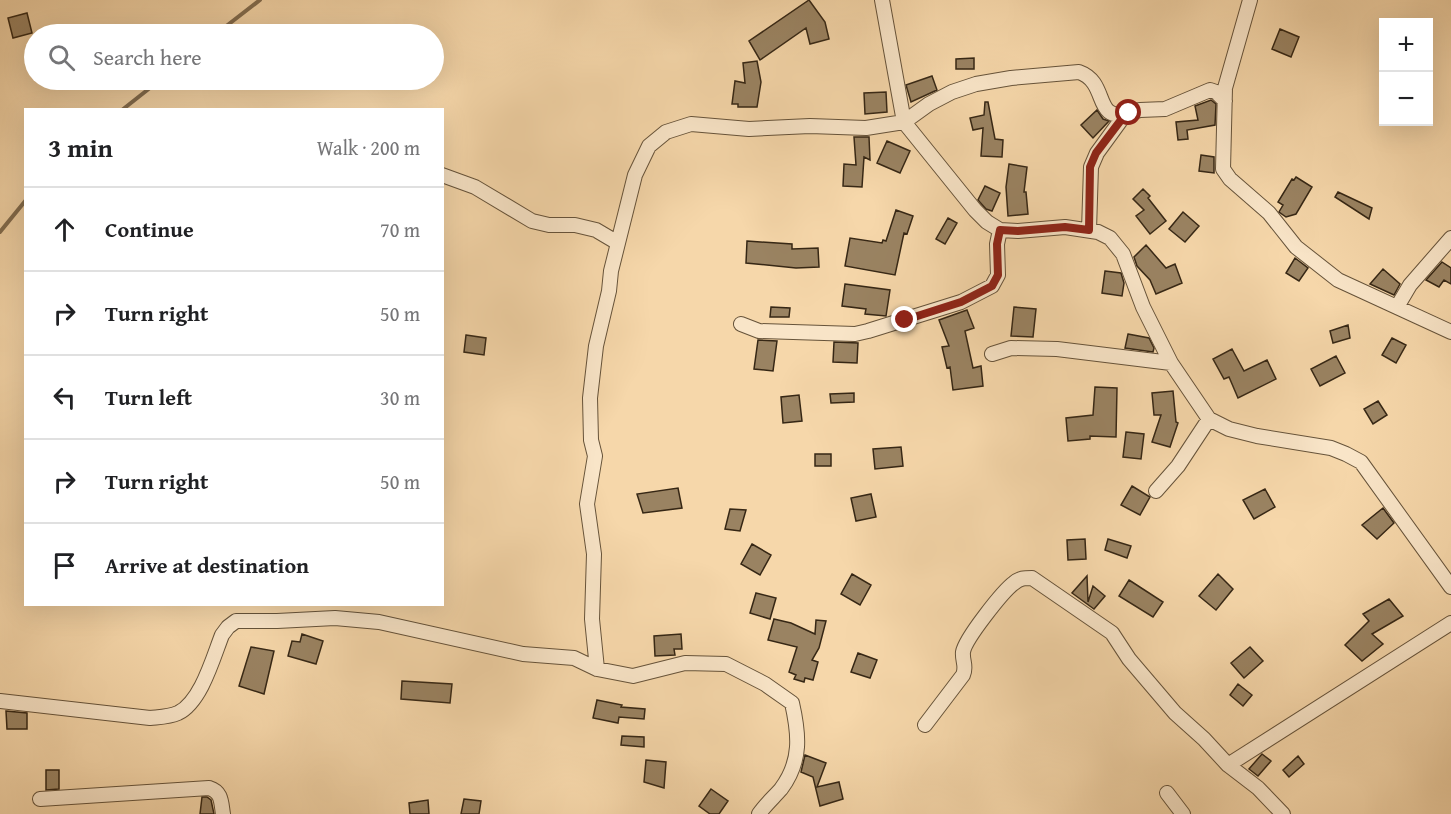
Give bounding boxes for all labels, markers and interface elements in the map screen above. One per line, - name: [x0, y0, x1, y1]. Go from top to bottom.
- map controls: [1379, 18, 1433, 126]
- button: +: [1379, 18, 1433, 72]
- search box: [24, 24, 444, 90]
- icon: search: [45, 41, 78, 74]
- text: Search here: [93, 41, 202, 73]
- button: −: [1379, 72, 1433, 126]
- route start: [1115, 99, 1141, 125]
- text: 3 min: [48, 128, 113, 167]
- text: Walk · 200 m: [317, 133, 420, 162]
- icon: ahead: [48, 213, 81, 246]
- text: Continue: [105, 213, 194, 245]
- text: 70 m: [380, 215, 420, 244]
- icon: right: [48, 297, 81, 330]
- text: Turn right: [105, 297, 208, 329]
- text: 50 m: [380, 299, 420, 328]
- route end: [891, 306, 917, 332]
- icon: left: [48, 381, 81, 414]
- text: Turn left: [105, 381, 192, 413]
- text: 30 m: [380, 383, 420, 412]
- icon: right: [48, 465, 81, 498]
- text: Turn right: [105, 465, 208, 497]
- text: 50 m: [380, 467, 420, 496]
- icon: arrive: [48, 549, 81, 582]
- text: Arrive at destination: [105, 549, 309, 581]

